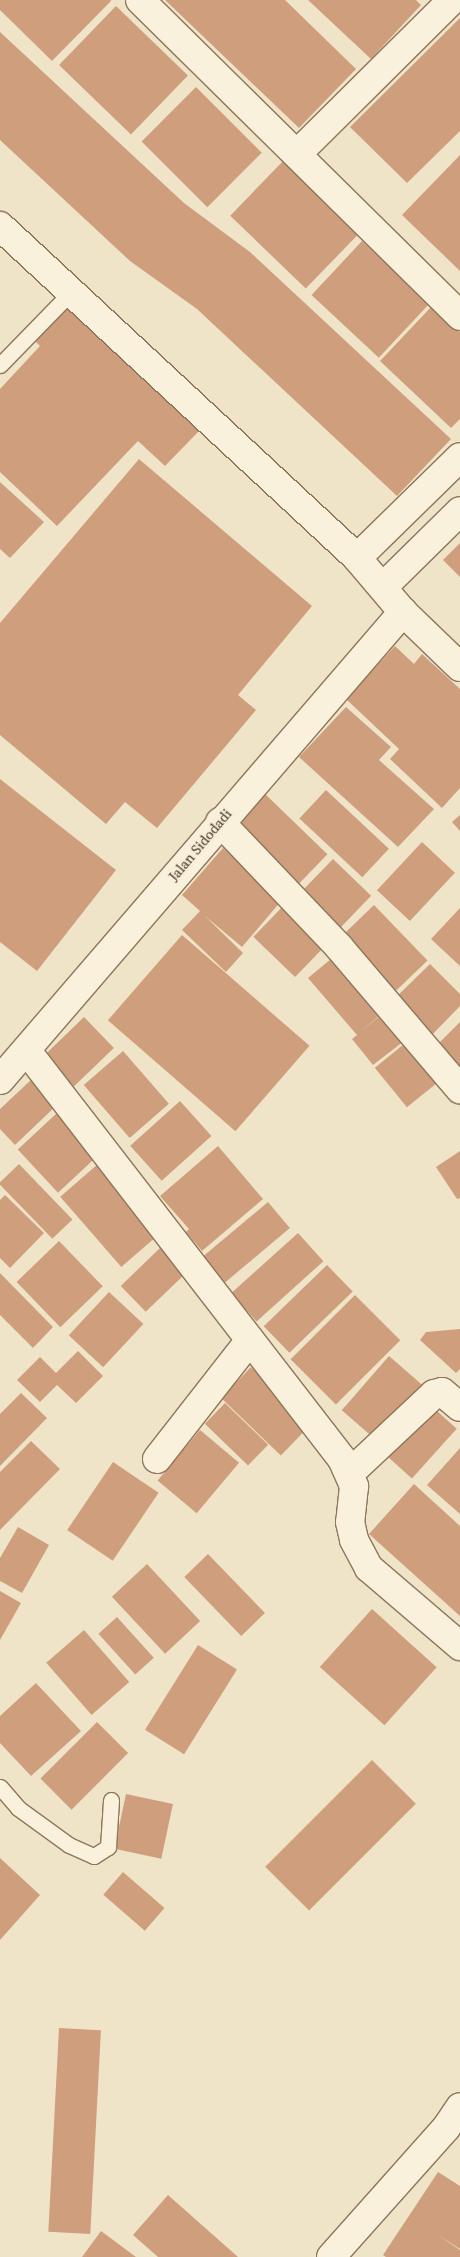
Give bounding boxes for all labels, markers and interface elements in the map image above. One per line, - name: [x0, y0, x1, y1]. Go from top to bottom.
- street label: Jalan Sidodadi: [165, 806, 235, 884]

